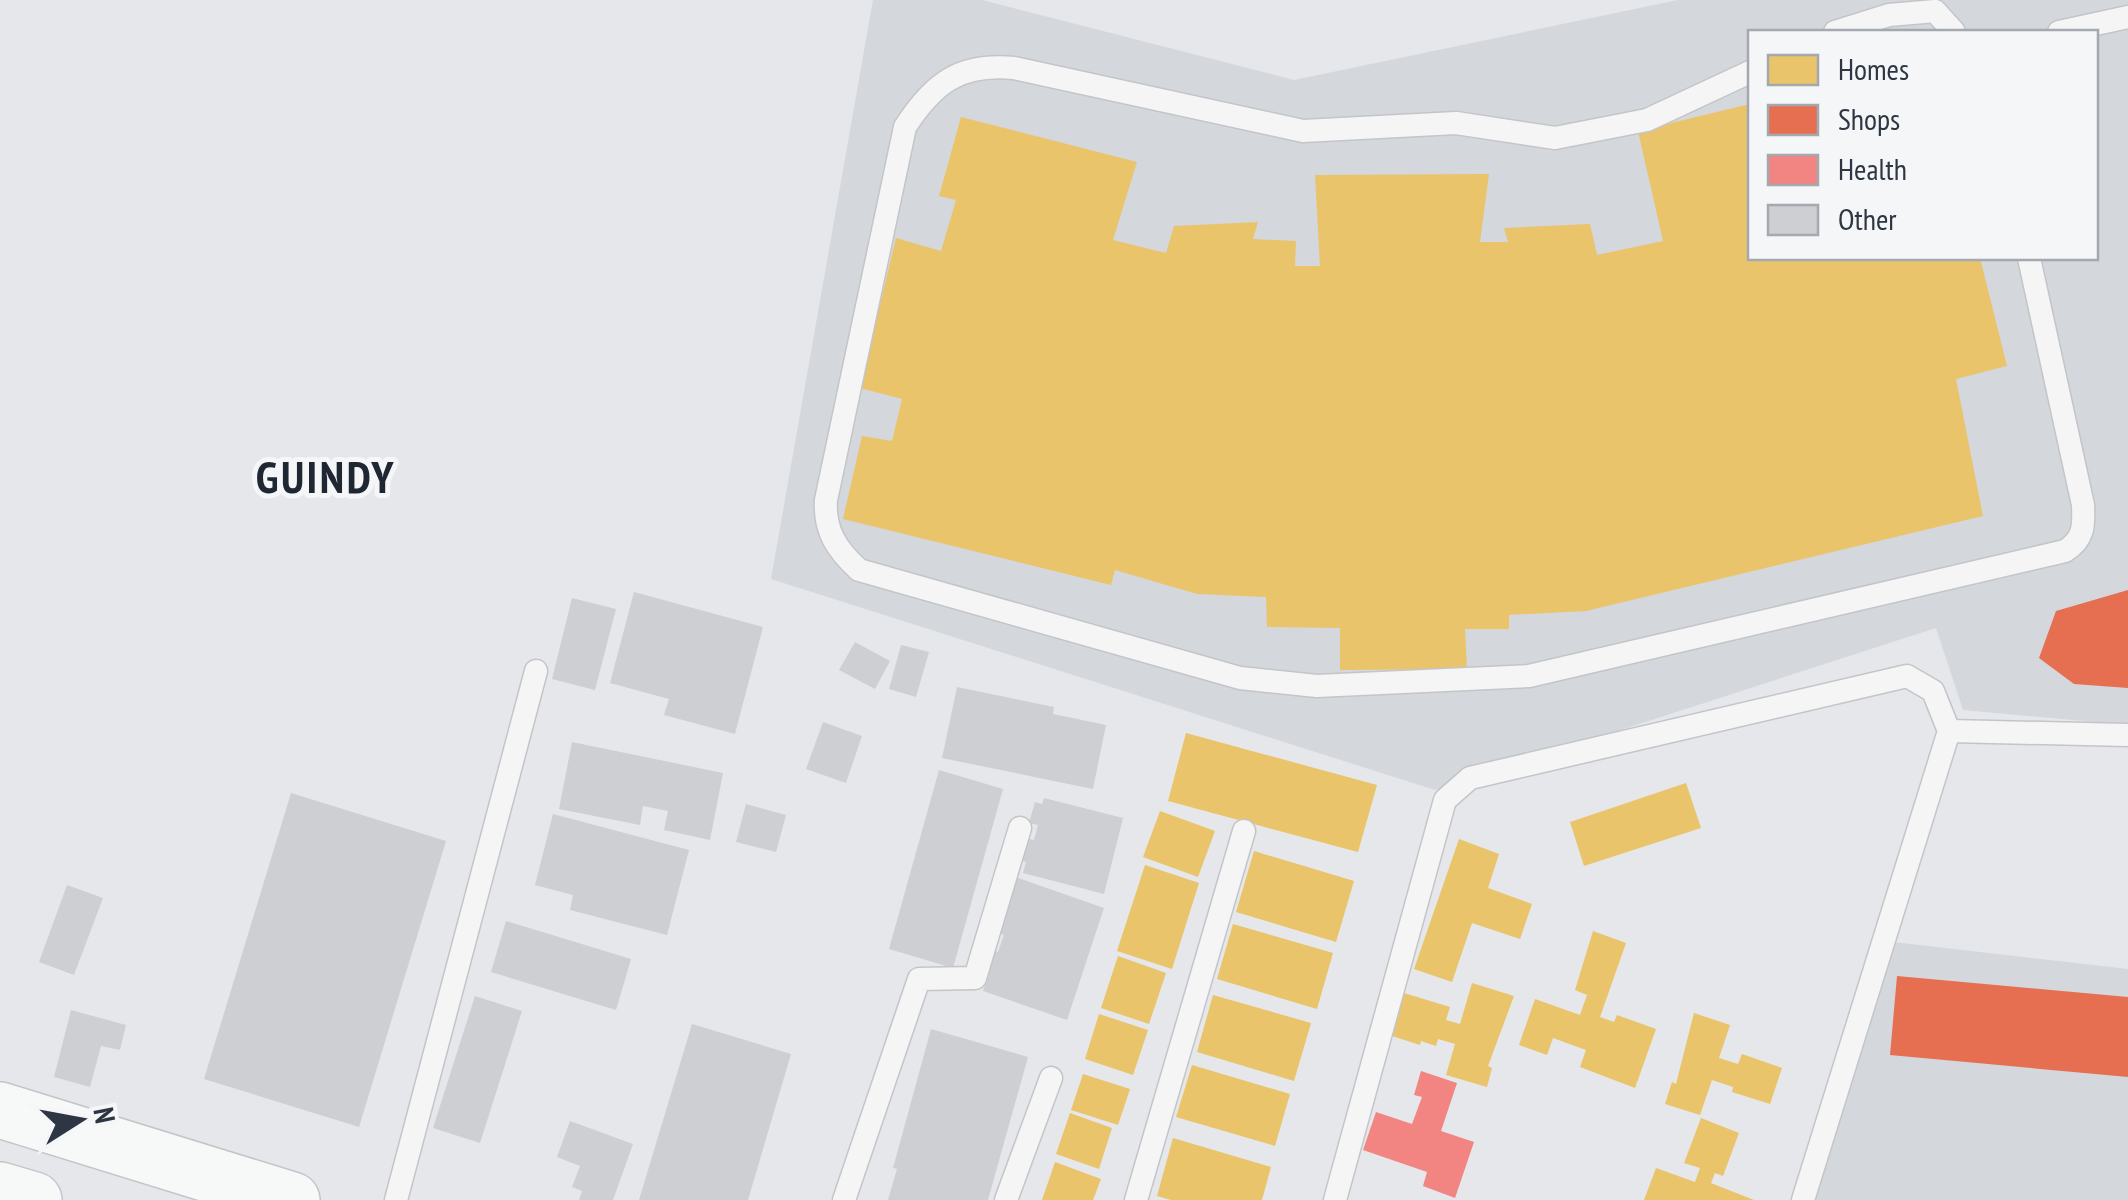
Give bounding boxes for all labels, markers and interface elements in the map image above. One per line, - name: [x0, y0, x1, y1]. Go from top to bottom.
- legend: [1748, 30, 2098, 260]
- text: Homes: [1838, 49, 1909, 88]
- text: Shops: [1838, 99, 1900, 138]
- text: Health: [1838, 149, 1907, 188]
- text: Other: [1838, 199, 1897, 238]
- district label: GUINDY: [256, 447, 396, 505]
- north arrow: [30, 1070, 130, 1170]
- text: N: [85, 1104, 125, 1126]

